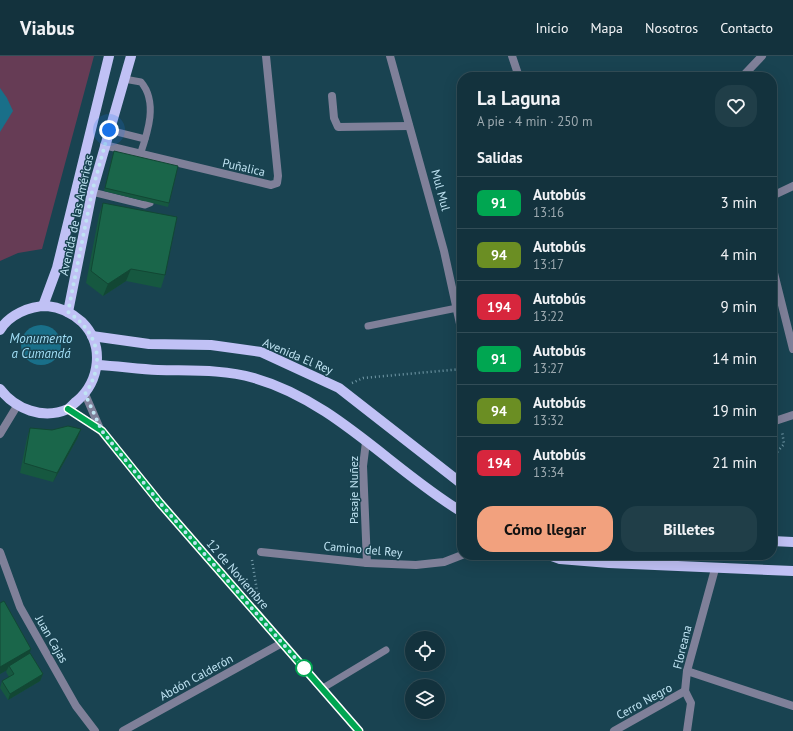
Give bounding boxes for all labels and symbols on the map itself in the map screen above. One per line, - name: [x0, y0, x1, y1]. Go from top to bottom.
- your location: [99, 120, 119, 140]
- street label: Avenida de las Américas: [56, 153, 96, 277]
- street label: Puñalica: [221, 155, 267, 179]
- street label: Mul Mul: [428, 168, 454, 213]
- water label: Monumento a Cumandá: [10, 330, 73, 362]
- street label: Avenida El Rey: [261, 334, 336, 378]
- street label: Pasaje Nuñez: [346, 456, 361, 524]
- street label: 12 de Noviembre: [204, 536, 272, 612]
- street label: Camino del Rey: [323, 538, 403, 560]
- street label: Juan Cajas: [32, 612, 72, 665]
- street label: Floreana: [669, 623, 695, 671]
- street label: Abdón Calderón: [157, 651, 235, 703]
- unlabelled marker: [295, 659, 313, 677]
- street label: Cerro Negro: [614, 680, 674, 722]

